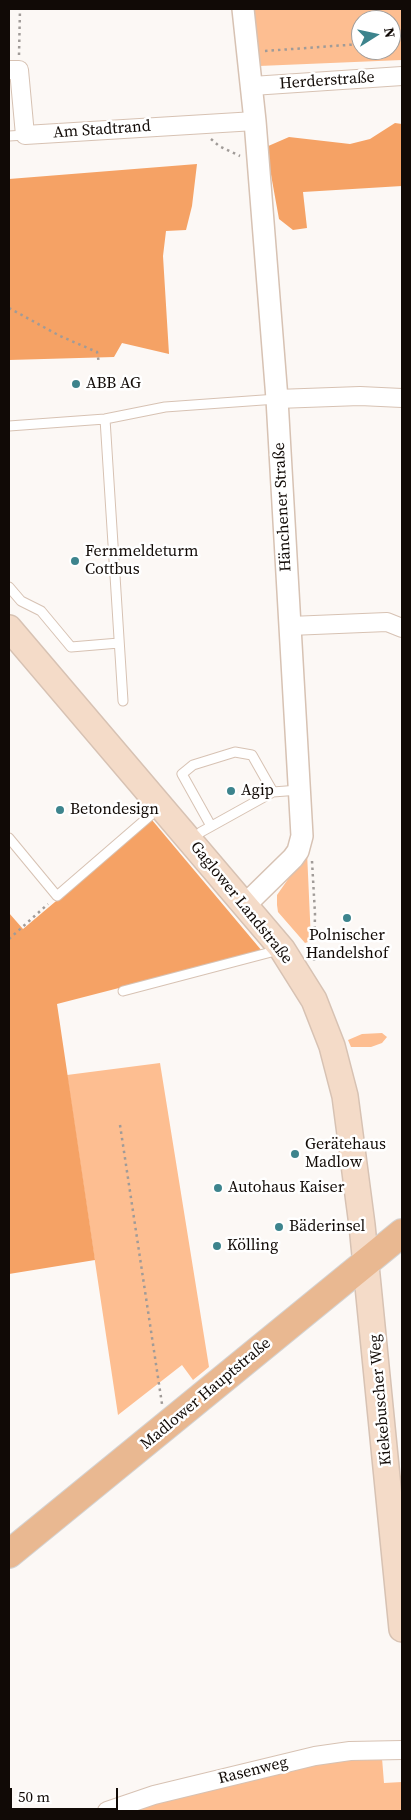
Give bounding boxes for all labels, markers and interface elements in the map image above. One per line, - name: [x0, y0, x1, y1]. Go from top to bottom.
- north arrow: [351, 10, 401, 60]
- text: N: [379, 26, 401, 39]
- street label: Herderstraße: [279, 68, 375, 94]
- street label: Am Stadtrand: [53, 117, 151, 143]
- place label: ABB AG: [86, 374, 141, 394]
- marker: ABB AG: [70, 378, 82, 390]
- street label: Hänchener Straße: [270, 442, 296, 572]
- place label: Fernmeldeturm Cottbus: [85, 542, 198, 580]
- marker: Fernmeldeturm Cottbus: [69, 555, 81, 567]
- place label: Agip: [241, 781, 274, 801]
- marker: Agip: [225, 785, 237, 797]
- place label: Betondesign: [70, 800, 159, 820]
- marker: Betondesign: [54, 804, 66, 816]
- street label: Gaglower Landstraße: [186, 838, 296, 968]
- marker: Polnischer Handelshof: [341, 912, 353, 924]
- place label: Polnischer Handelshof: [306, 926, 388, 964]
- place label: Gerätehaus Madlow: [305, 1135, 386, 1173]
- marker: Gerätehaus Madlow: [289, 1148, 301, 1160]
- place label: Autohaus Kaiser: [228, 1178, 344, 1198]
- marker: Autohaus Kaiser: [212, 1182, 224, 1194]
- place label: Bäderinsel: [289, 1217, 365, 1237]
- marker: Bäderinsel: [273, 1221, 285, 1233]
- place label: Kölling: [227, 1236, 278, 1256]
- marker: Kölling: [211, 1240, 223, 1252]
- street label: Madlower Hauptstraße: [137, 1334, 275, 1454]
- street label: Kiekebuscher Weg: [366, 1334, 396, 1466]
- street label: Rasenweg: [216, 1753, 290, 1789]
- scale bar: [12, 1778, 120, 1810]
- text: 50 m: [18, 1786, 50, 1807]

